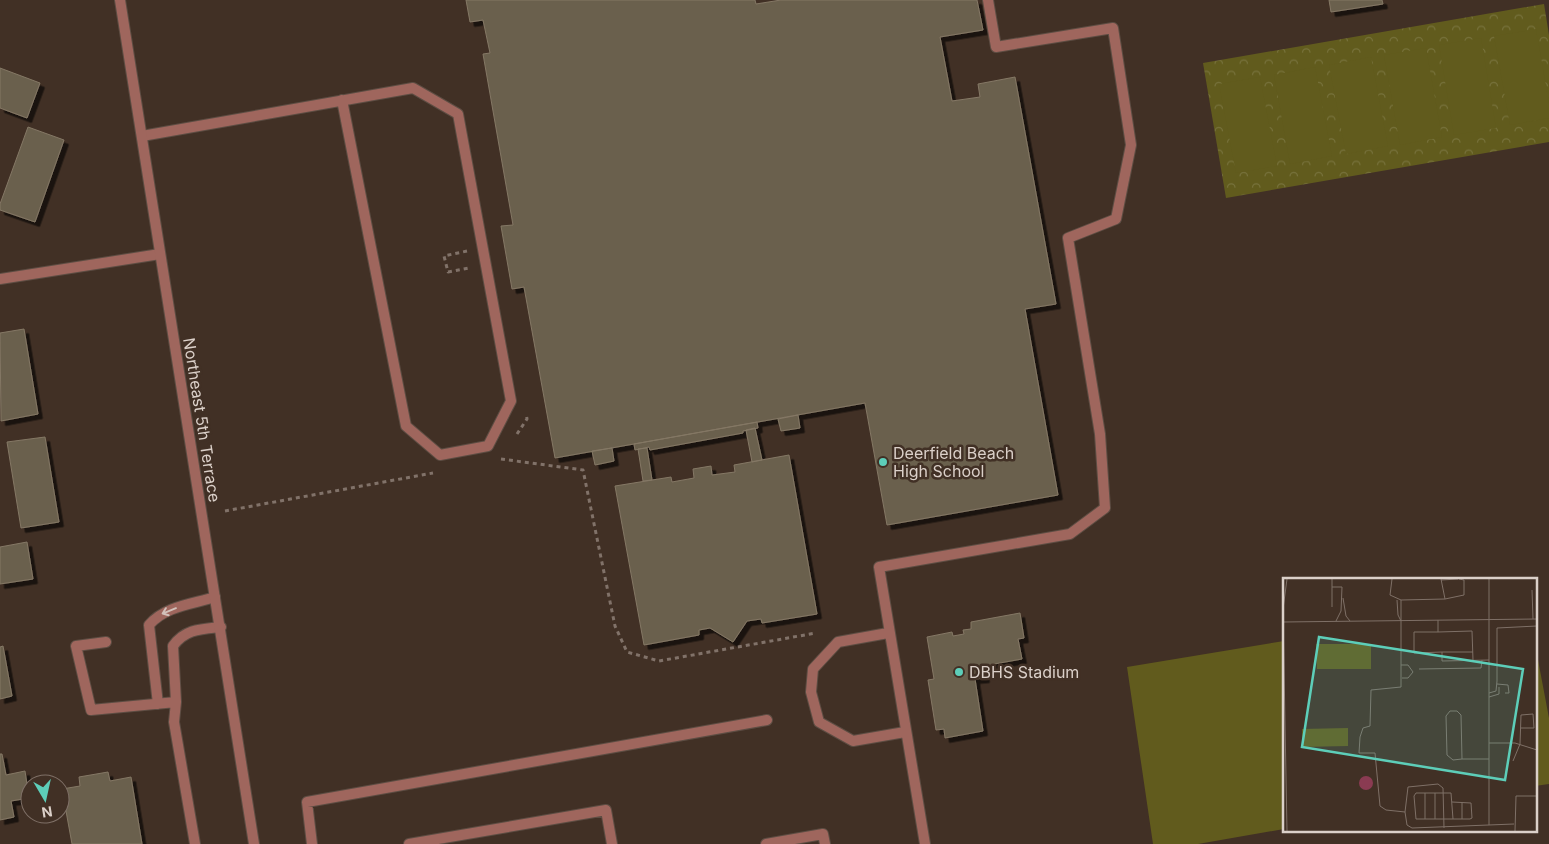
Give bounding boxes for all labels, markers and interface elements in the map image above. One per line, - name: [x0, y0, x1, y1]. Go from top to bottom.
- street label: Northeast 5th Terrace: [179, 336, 225, 504]
- place label: Deerfield Beach High School: [893, 443, 1014, 481]
- marker: Deerfield Beach High School: [877, 456, 889, 468]
- inset map: [1283, 578, 1536, 832]
- one-way arrow: [162, 607, 177, 616]
- place label: DBHS Stadium: [969, 662, 1079, 682]
- marker: DBHS Stadium: [953, 666, 965, 678]
- north arrow: [20, 774, 70, 824]
- text: N: [41, 803, 54, 822]

